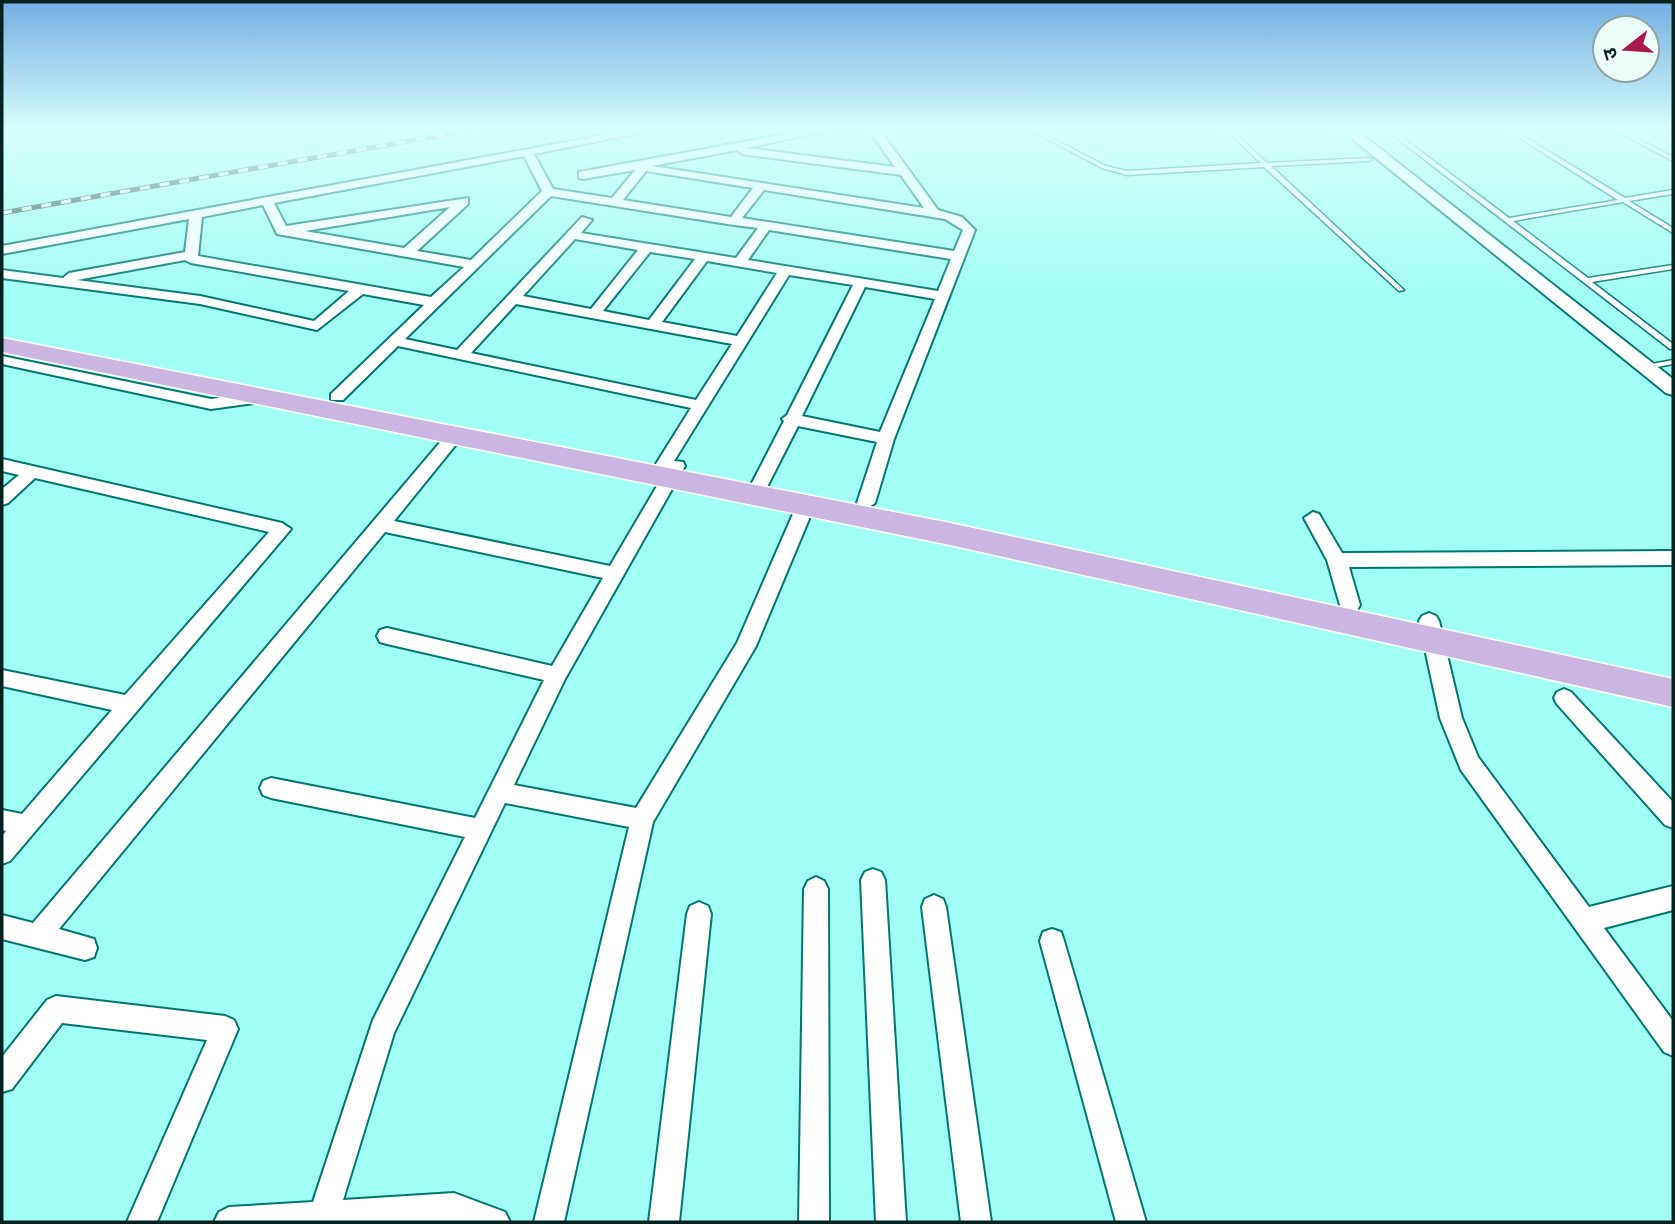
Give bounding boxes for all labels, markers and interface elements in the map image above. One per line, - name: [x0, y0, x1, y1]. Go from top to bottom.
- north arrow: [1591, 14, 1661, 84]
- text: उ: [1597, 44, 1623, 63]

